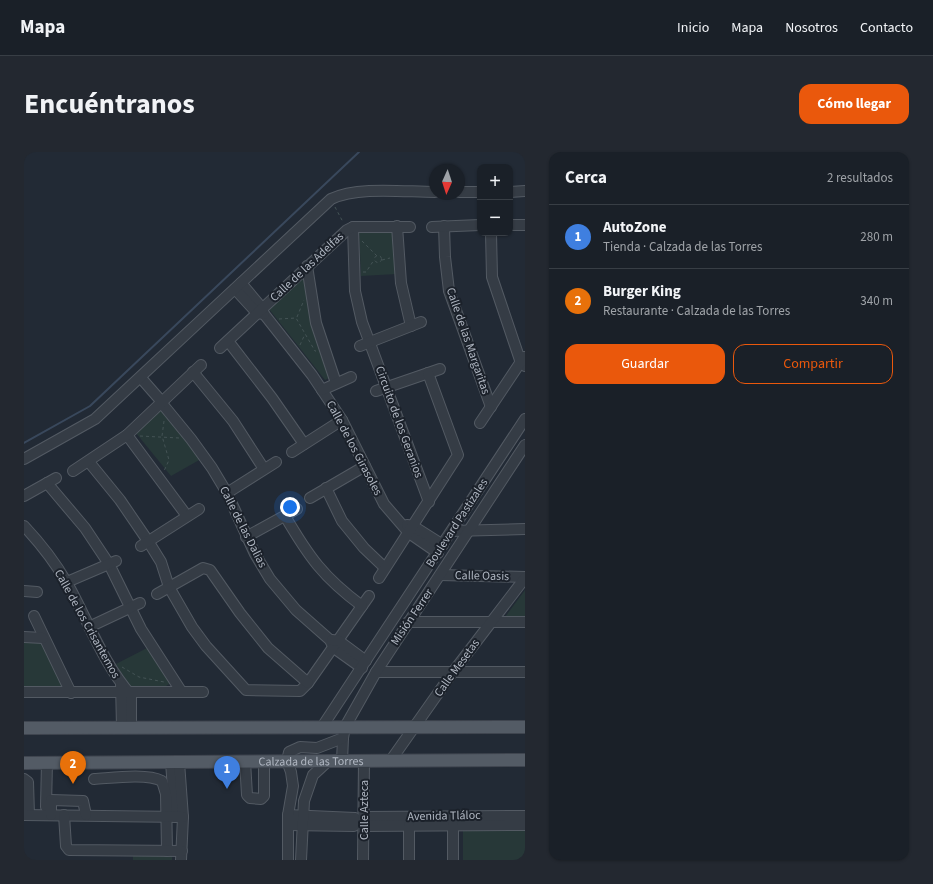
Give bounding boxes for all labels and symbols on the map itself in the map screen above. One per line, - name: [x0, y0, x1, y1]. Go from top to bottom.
- north arrow: [429, 164, 465, 200]
- street label: Calle de las Adelfas: [266, 228, 348, 306]
- street label: Calle de las Margaritas: [442, 285, 494, 397]
- street label: Circuito de los Geranios: [371, 364, 427, 480]
- street label: Calle de los Girasoles: [322, 398, 386, 498]
- street label: Boulevard Pastizales: [422, 475, 492, 571]
- street label: Calle de las Dalias: [215, 483, 271, 571]
- your location: [280, 497, 300, 517]
- street label: Calle de los Crisantemos: [50, 566, 124, 682]
- street label: Calle Oasis: [455, 567, 509, 585]
- street label: Misión Ferrer: [387, 585, 438, 649]
- street label: Calle Mesetas: [430, 636, 484, 700]
- pin: 2: [60, 751, 86, 784]
- street label: Calzada de las Torres: [258, 752, 364, 770]
- pin: 1: [214, 756, 240, 789]
- street label: Calle Azteca: [356, 780, 373, 840]
- street label: Avenida Tláloc: [407, 807, 481, 825]

